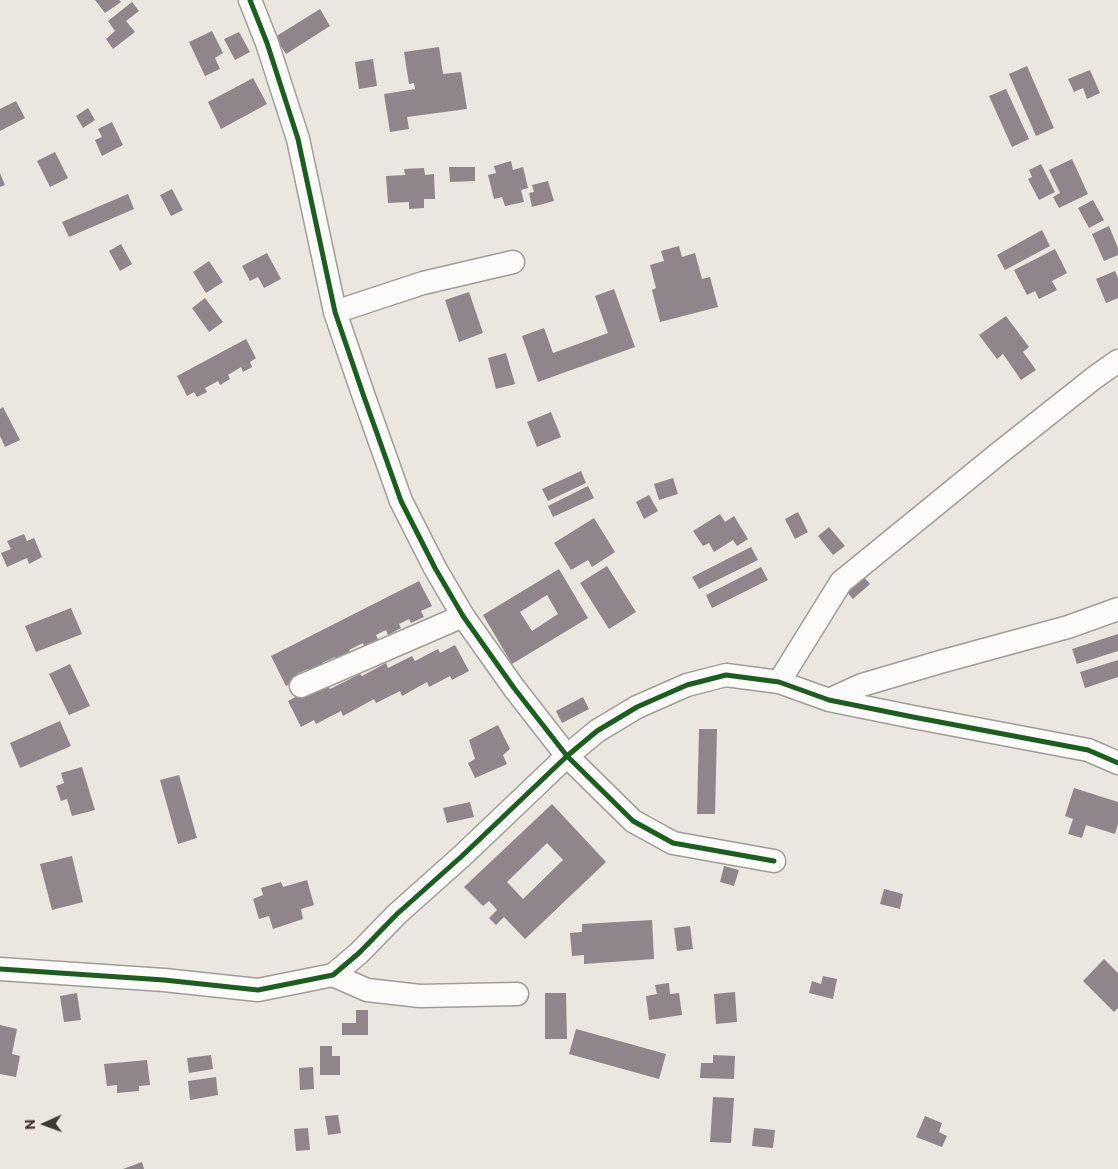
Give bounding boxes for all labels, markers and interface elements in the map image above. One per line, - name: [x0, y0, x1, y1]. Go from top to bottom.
- north arrow: [20, 1099, 70, 1149]
- text: N: [21, 1119, 38, 1130]

